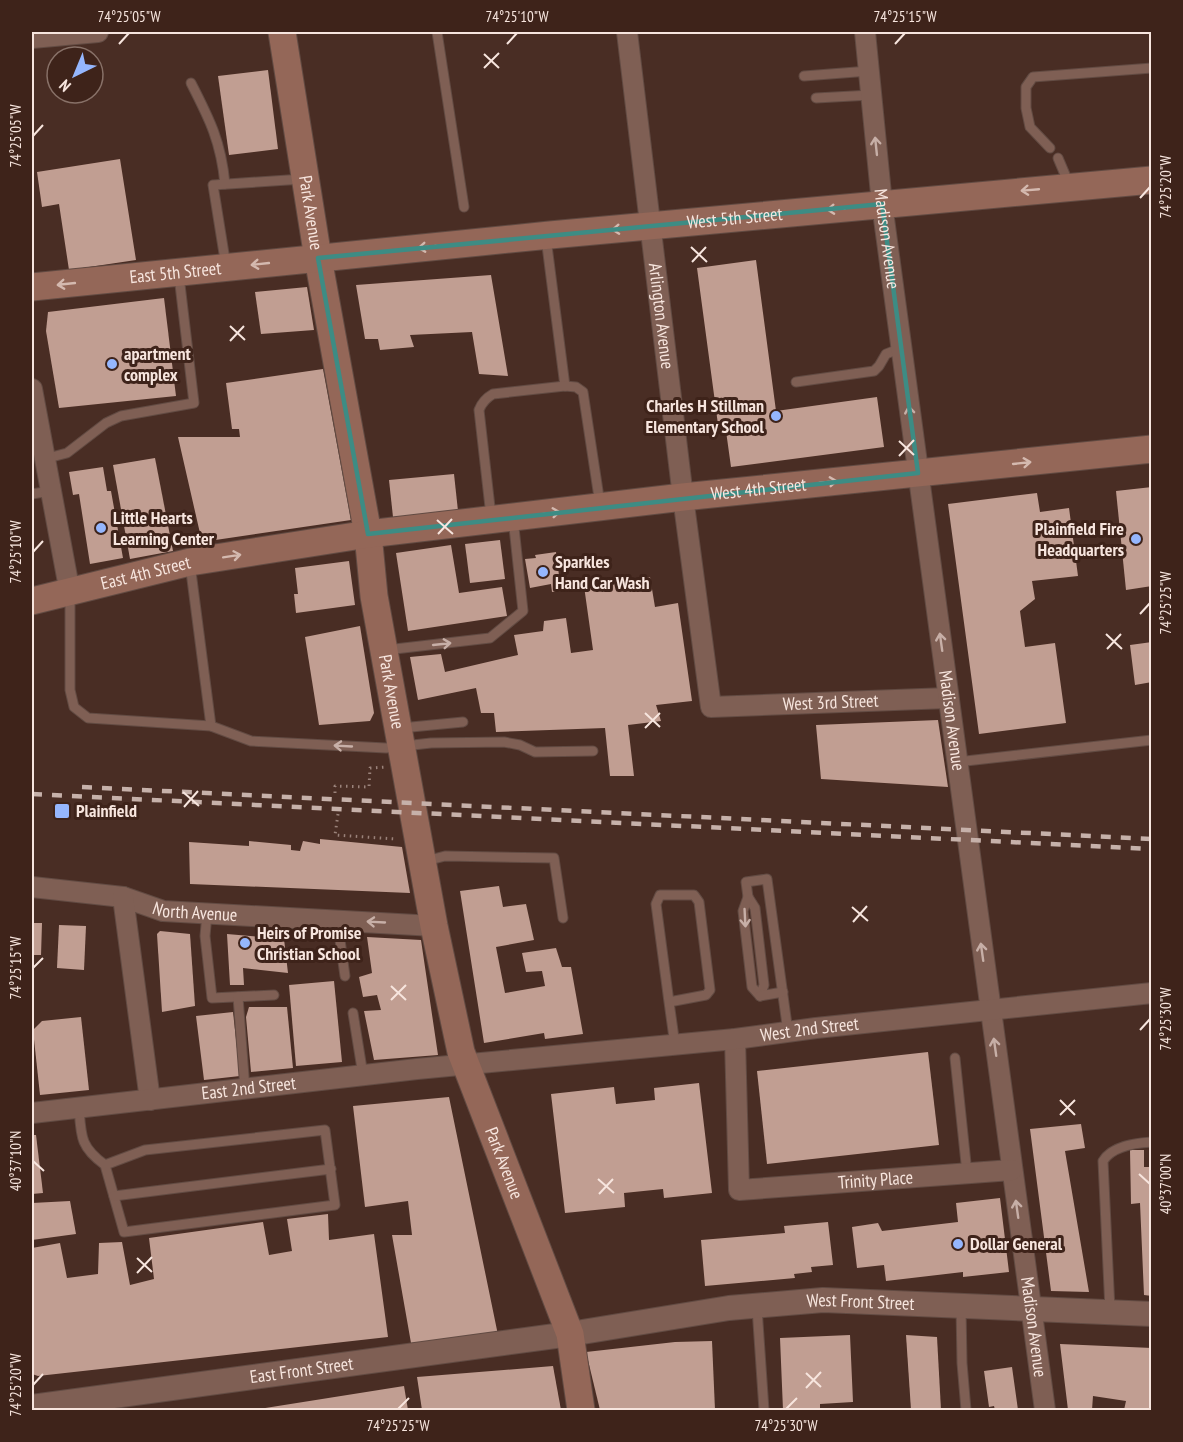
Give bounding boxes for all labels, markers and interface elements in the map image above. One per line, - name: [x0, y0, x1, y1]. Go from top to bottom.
- text: 74°25'05"W: [97, 7, 161, 26]
- text: 74°25'10"W: [485, 7, 549, 26]
- text: 74°25'15"W: [873, 7, 937, 26]
- north arrow: [45, 45, 105, 105]
- text: N: [55, 76, 75, 96]
- text: 74°25'05"W: [6, 104, 25, 168]
- one-way arrow: [870, 137, 881, 157]
- text: 74°25'20"W: [1156, 155, 1175, 219]
- street label: Park Avenue: [294, 174, 329, 252]
- one-way arrow: [1021, 185, 1041, 196]
- street label: Madison Avenue: [870, 188, 905, 290]
- street label: West 5th Street: [686, 202, 783, 233]
- one-way arrow: [827, 204, 847, 215]
- one-way arrow: [612, 224, 632, 235]
- one-way arrow: [418, 242, 438, 253]
- street label: East 5th Street: [128, 256, 222, 288]
- one-way arrow: [251, 259, 271, 270]
- street label: Arlington Avenue: [644, 262, 679, 370]
- one-way arrow: [57, 278, 77, 289]
- place label: apartment complex: [124, 342, 192, 386]
- marker: apartment complex: [105, 357, 119, 371]
- place label: Charles H Stillman Elementary School: [645, 394, 765, 438]
- one-way arrow: [904, 406, 915, 426]
- marker: Charles H Stillman Elementary School: [769, 409, 783, 423]
- one-way arrow: [1012, 457, 1032, 468]
- street label: West 4th Street: [710, 472, 807, 505]
- one-way arrow: [818, 476, 838, 487]
- place label: Little Hearts Learning Center: [113, 506, 215, 550]
- one-way arrow: [540, 507, 560, 518]
- place label: Plainfield Fire Headquarters: [1035, 517, 1124, 561]
- text: 74°25'10"W: [6, 520, 25, 584]
- marker: Little Hearts Learning Center: [94, 521, 108, 535]
- marker: Plainfield Fire Headquarters: [1129, 532, 1143, 546]
- street label: East 4th Street: [98, 550, 193, 595]
- one-way arrow: [221, 550, 241, 561]
- place label: Sparkles Hand Car Wash: [555, 550, 650, 594]
- marker: Sparkles Hand Car Wash: [536, 565, 550, 579]
- text: 74°25'25"W: [1156, 571, 1175, 635]
- one-way arrow: [935, 632, 946, 652]
- one-way arrow: [431, 638, 451, 649]
- street label: Park Avenue: [374, 653, 410, 731]
- street label: Madison Avenue: [934, 669, 970, 772]
- street label: West 3rd Street: [782, 689, 879, 715]
- one-way arrow: [334, 741, 354, 752]
- place label: Plainfield: [76, 799, 137, 822]
- marker: Plainfield: [53, 802, 71, 820]
- street label: North Avenue: [150, 896, 238, 926]
- one-way arrow: [739, 908, 750, 928]
- one-way arrow: [367, 917, 387, 928]
- place label: Heirs of Promise Christian School: [257, 921, 362, 965]
- text: 74°25'15"W: [6, 936, 25, 1000]
- marker: Heirs of Promise Christian School: [238, 936, 252, 950]
- one-way arrow: [977, 942, 988, 962]
- text: 74°25'30"W: [1156, 987, 1175, 1051]
- street label: West 2nd Street: [759, 1012, 860, 1046]
- one-way arrow: [990, 1038, 1001, 1057]
- street label: East 2nd Street: [200, 1071, 297, 1105]
- street label: Park Avenue: [480, 1124, 529, 1202]
- text: 40°37'10"N: [6, 1131, 25, 1191]
- text: 40°37'00"N: [1156, 1154, 1175, 1214]
- street label: Trinity Place: [837, 1165, 914, 1194]
- one-way arrow: [1011, 1200, 1022, 1219]
- place label: Dollar General: [970, 1232, 1063, 1255]
- marker: Dollar General: [951, 1237, 965, 1251]
- street label: Madison Avenue: [1016, 1275, 1052, 1378]
- street label: West Front Street: [806, 1288, 915, 1315]
- street label: East Front Street: [248, 1352, 355, 1388]
- text: 74°25'20"W: [6, 1353, 25, 1417]
- text: 74°25'25"W: [366, 1416, 430, 1435]
- text: 74°25'30"W: [754, 1416, 818, 1435]

